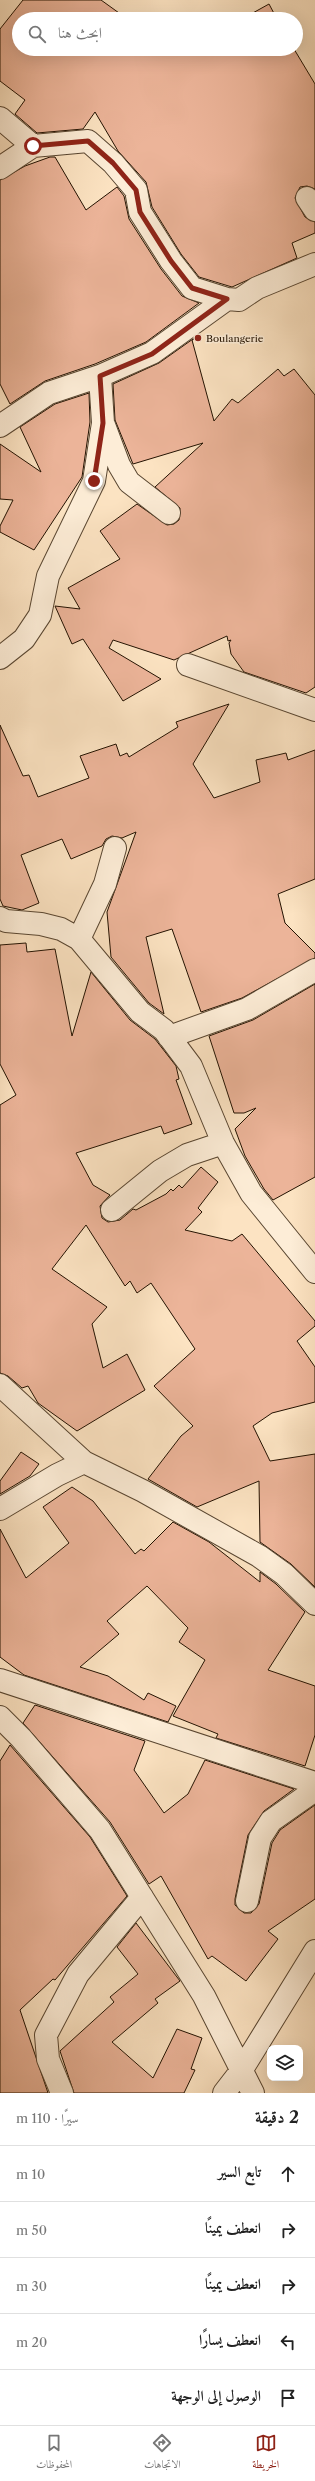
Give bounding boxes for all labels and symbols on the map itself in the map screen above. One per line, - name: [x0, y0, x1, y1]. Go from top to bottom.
- route start: [24, 137, 42, 155]
- place label: Boulangerie: [206, 332, 264, 345]
- marker: Boulangerie: [193, 333, 203, 343]
- route end: [85, 472, 103, 490]

